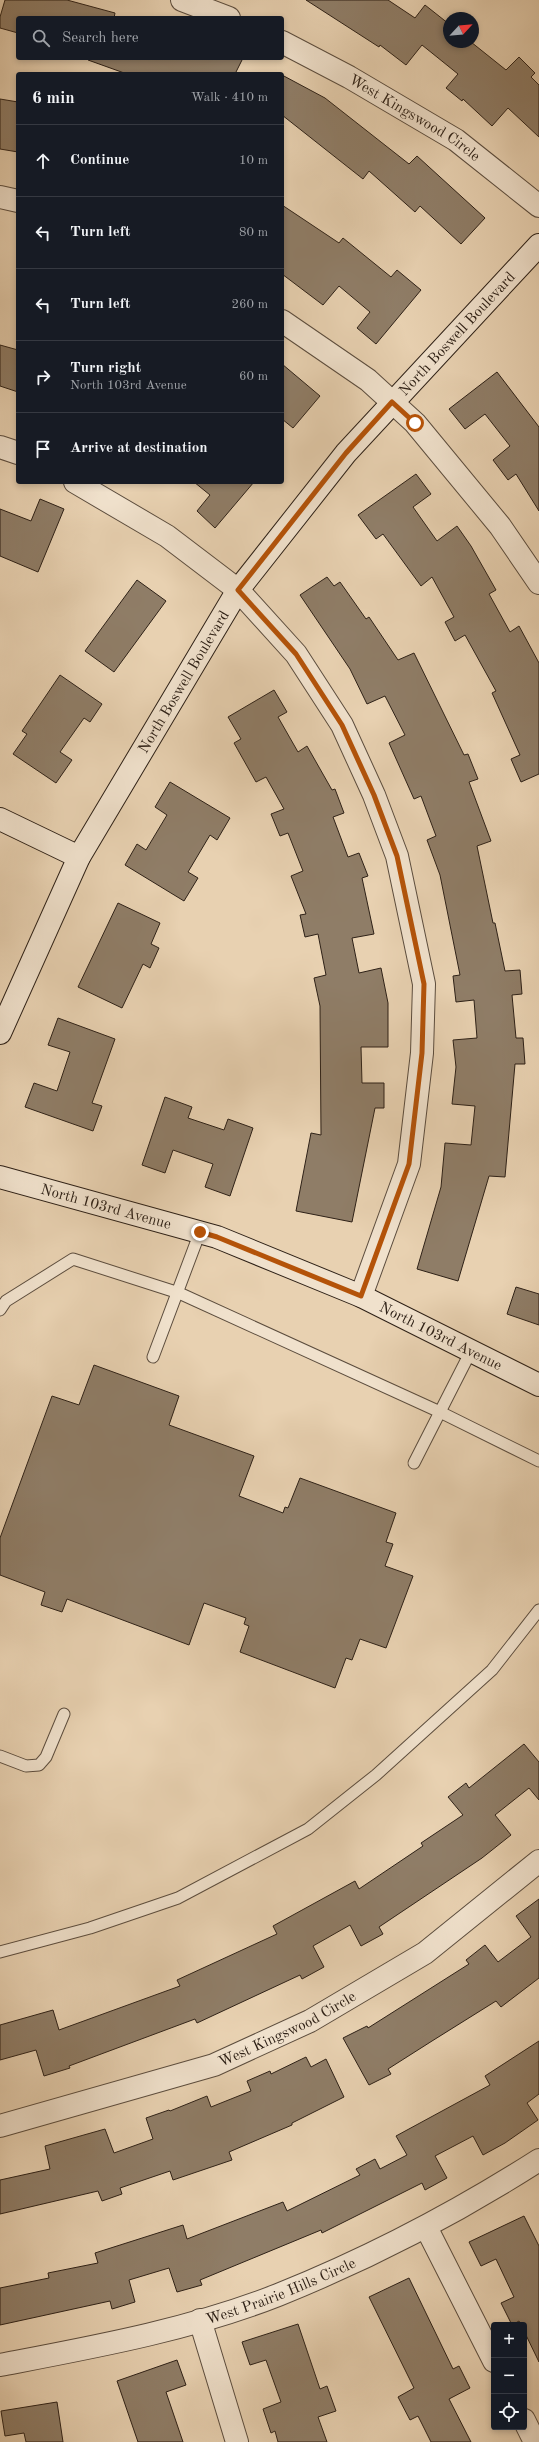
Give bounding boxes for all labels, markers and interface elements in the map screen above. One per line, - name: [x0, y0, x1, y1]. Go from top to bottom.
- north arrow: [443, 12, 479, 48]
- search box: [16, 16, 284, 60]
- icon: search: [30, 27, 52, 49]
- text: Search here: [62, 31, 139, 46]
- street label: West Kingswood Circle: [346, 73, 482, 165]
- text: 6 min: [32, 90, 75, 107]
- text: Walk · 410 m: [191, 91, 268, 104]
- icon: ahead: [32, 150, 54, 172]
- text: Continue: [70, 153, 129, 168]
- text: 10 m: [239, 154, 268, 167]
- icon: left: [32, 222, 54, 244]
- text: Turn left: [70, 225, 130, 240]
- text: 80 m: [239, 226, 268, 239]
- street label: North Boswell Boulevard: [397, 270, 519, 399]
- icon: left: [32, 294, 54, 316]
- text: Turn left: [70, 297, 130, 312]
- text: 260 m: [231, 298, 268, 311]
- text: Turn right: [70, 361, 141, 376]
- icon: right: [32, 366, 54, 388]
- text: 60 m: [239, 370, 268, 383]
- text: North 103rd Avenue: [70, 379, 187, 392]
- route start: [406, 414, 424, 432]
- icon: arrive: [32, 438, 54, 460]
- text: Arrive at destination: [70, 441, 208, 456]
- street label: North Boswell Boulevard: [137, 608, 233, 756]
- street label: North 103rd Avenue: [39, 1183, 173, 1233]
- route end: [191, 1223, 209, 1241]
- street label: North 103rd Avenue: [377, 1300, 504, 1374]
- street label: West Kingswood Circle: [217, 1990, 359, 2071]
- street label: West Prairie Hills Circle: [205, 2256, 358, 2328]
- map controls: [491, 2322, 527, 2430]
- button: +: [491, 2322, 527, 2358]
- button: −: [491, 2358, 527, 2394]
- button: locate: [491, 2394, 527, 2430]

